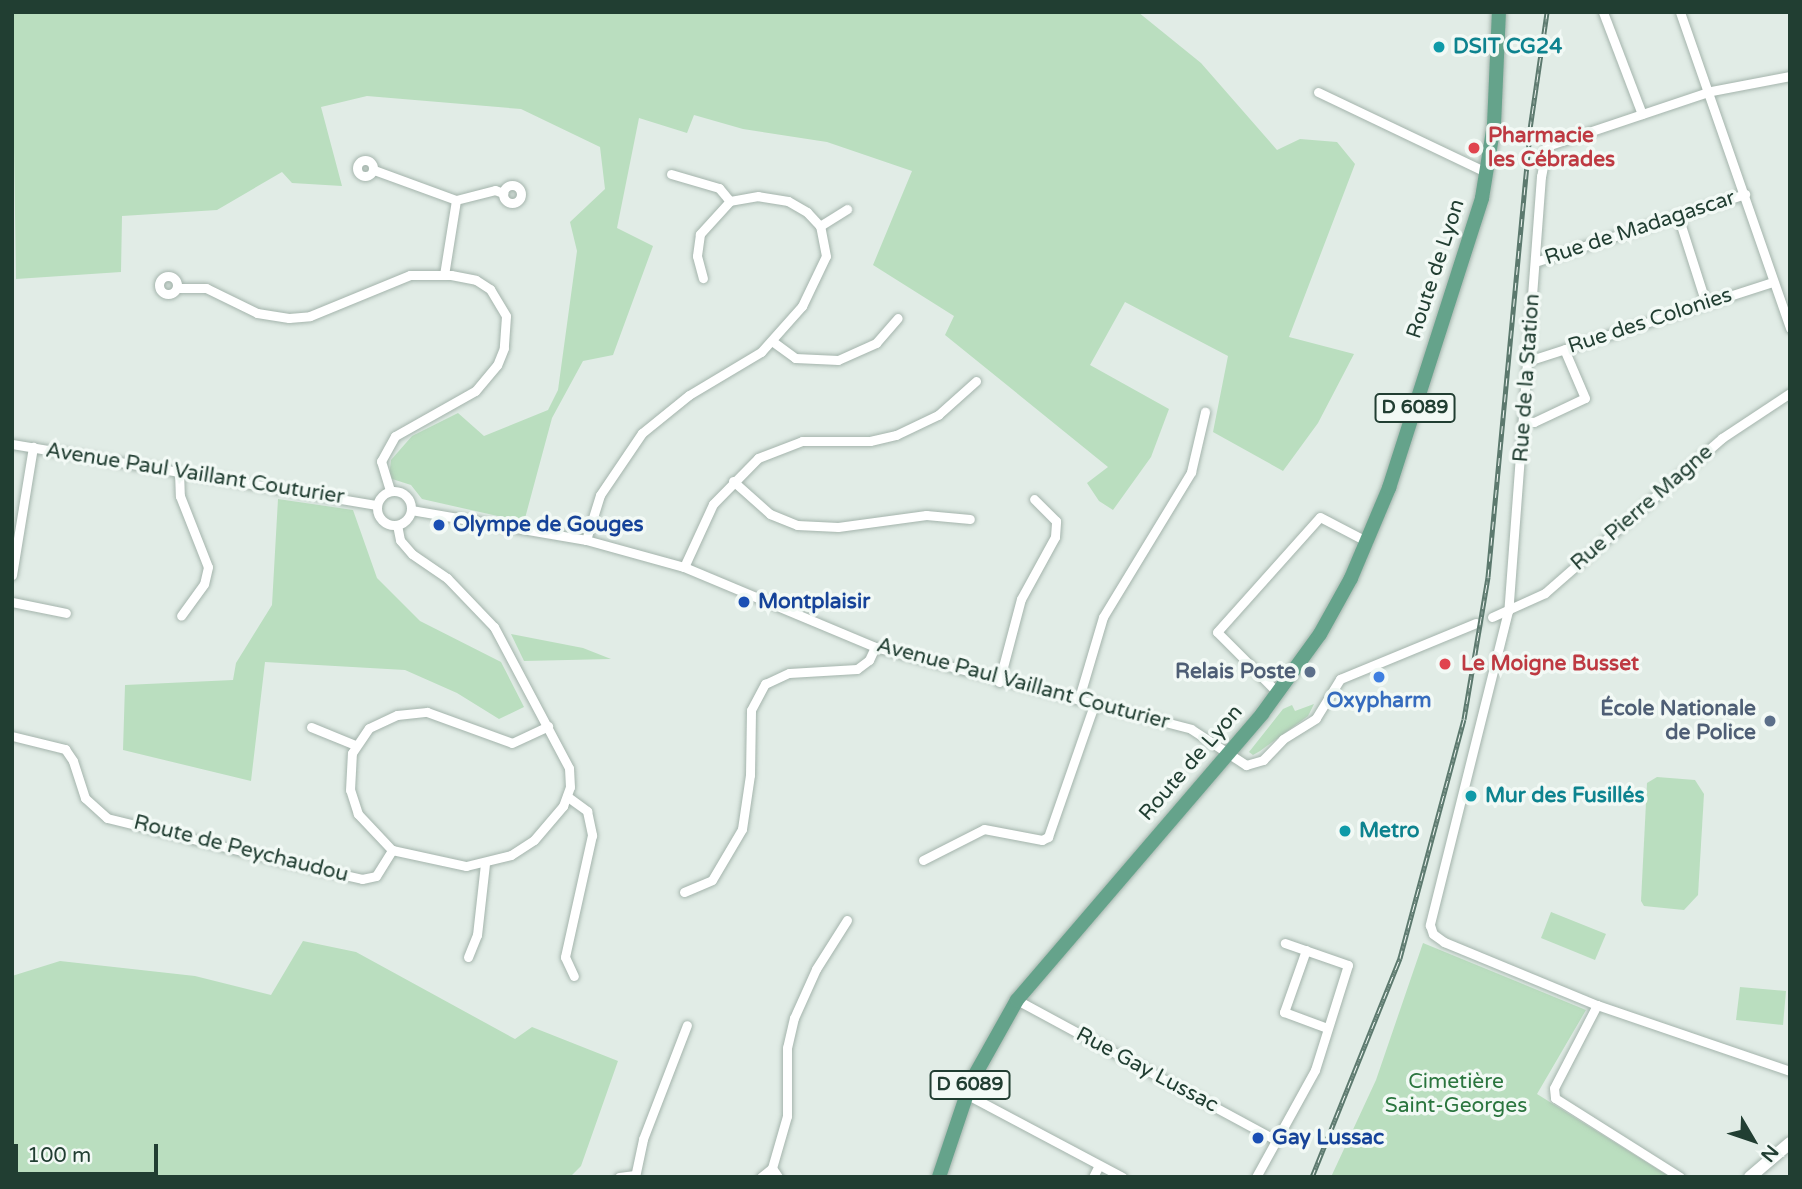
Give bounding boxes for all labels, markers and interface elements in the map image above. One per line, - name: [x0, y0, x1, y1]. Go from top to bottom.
- place label: DSIT CG24: [1453, 34, 1562, 60]
- marker: DSIT CG24: [1431, 39, 1447, 55]
- place label: Pharmacie les Cébrades: [1488, 123, 1615, 173]
- marker: Pharmacie les Cébrades: [1466, 140, 1482, 156]
- street label: Rue de Madagascar: [1541, 185, 1739, 271]
- street label: Route de Lyon: [1402, 196, 1470, 342]
- street label: Rue des Colonies: [1565, 283, 1735, 359]
- street label: Rue de la Station: [1509, 293, 1545, 463]
- road number: D 6089: [1373, 392, 1457, 424]
- street label: Avenue Paul Vaillant Couturier: [44, 438, 346, 510]
- street label: Rue Pierre Magne: [1566, 440, 1718, 576]
- place label: Olympe de Gouges: [453, 512, 644, 538]
- marker: Olympe de Gouges: [431, 517, 447, 533]
- place label: Montplaisir: [758, 589, 870, 615]
- marker: Montplaisir: [736, 594, 752, 610]
- street label: Avenue Paul Vaillant Couturier: [874, 633, 1172, 735]
- place label: Le Moigne Busset: [1461, 651, 1639, 677]
- marker: Le Moigne Busset: [1435, 654, 1455, 674]
- place label: Relais Poste: [1175, 659, 1296, 685]
- marker: Relais Poste: [1302, 664, 1318, 680]
- marker: Oxypharm: [1371, 669, 1387, 685]
- place label: Oxypharm: [1327, 688, 1431, 714]
- place label: École Nationale de Police: [1600, 696, 1756, 746]
- street label: Route de Lyon: [1134, 700, 1248, 826]
- marker: École Nationale de Police: [1762, 713, 1778, 729]
- place label: Mur des Fusillés: [1485, 783, 1645, 809]
- marker: Mur des Fusillés: [1463, 788, 1479, 804]
- street label: Route de Peychaudou: [131, 810, 351, 888]
- place label: Metro: [1359, 818, 1419, 844]
- marker: Metro: [1337, 823, 1353, 839]
- street label: Rue Gay Lussac: [1072, 1022, 1222, 1118]
- park label: Cimetière Saint-Georges: [1385, 1069, 1527, 1119]
- road number: D 6089: [928, 1070, 1012, 1100]
- north arrow: [1718, 1105, 1788, 1175]
- place label: Gay Lussac: [1272, 1125, 1384, 1151]
- scale bar: [18, 1130, 161, 1174]
- marker: Gay Lussac: [1250, 1130, 1266, 1146]
- text: N: [1756, 1140, 1783, 1166]
- text: 100 m: [27, 1143, 91, 1168]

